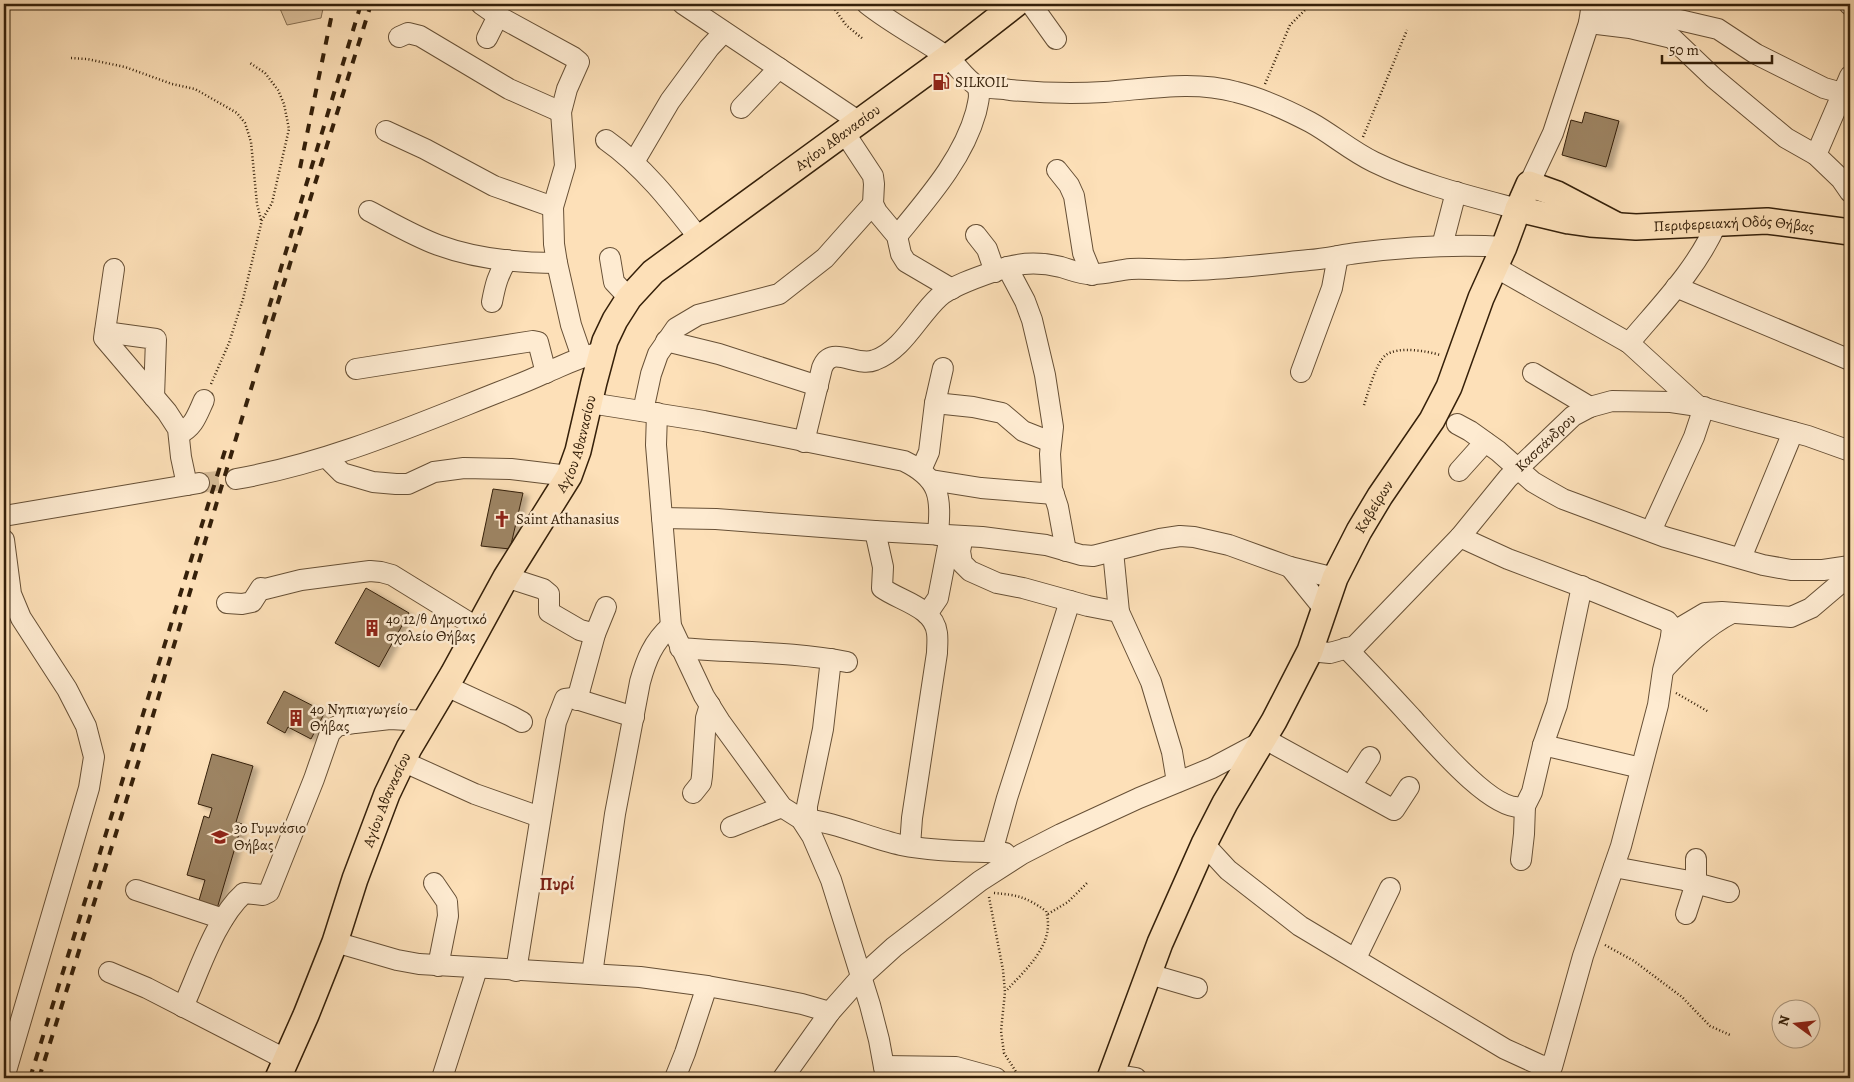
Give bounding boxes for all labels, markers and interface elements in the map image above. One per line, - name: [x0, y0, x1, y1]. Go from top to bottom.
- scale bar: [1662, 32, 1772, 64]
- text: 50 m: [1669, 40, 1699, 60]
- fuel station icon: SILKOIL: [931, 72, 951, 92]
- place label: SILKOIL: [955, 72, 1009, 92]
- street label: Αγίου Αθανασίου: [790, 100, 884, 176]
- street label: Περιφερειακή Οδός Θήβας: [1653, 211, 1816, 237]
- street label: Αγίου Αθανασίου: [551, 393, 601, 497]
- street label: Κασσάνδρου: [1511, 409, 1580, 476]
- street label: Καβείρων: [1350, 476, 1398, 537]
- church icon: Saint Athanasius: [492, 509, 512, 529]
- place label: Saint Athanasius: [516, 509, 619, 529]
- place label: 4ο 12/θ Δημοτικό σχολείο Θήβας: [386, 609, 487, 646]
- building icon: 4ο 12/θ Δημοτικό σχολείο Θήβας: [362, 618, 382, 638]
- place label: 4ο Νηπιαγωγείο Θήβας: [310, 699, 408, 736]
- building icon: 4ο Νηπιαγωγείο Θήβας: [286, 708, 306, 728]
- street label: Αγίου Αθανασίου: [358, 749, 416, 851]
- place label: 3ο Γυμνάσιο Θήβας: [234, 818, 306, 855]
- school or university icon: 3ο Γυμνάσιο Θήβας: [210, 827, 230, 847]
- district label: Πυρί: [540, 872, 575, 896]
- north arrow: [1772, 1000, 1822, 1050]
- text: N: [1773, 1013, 1794, 1028]

